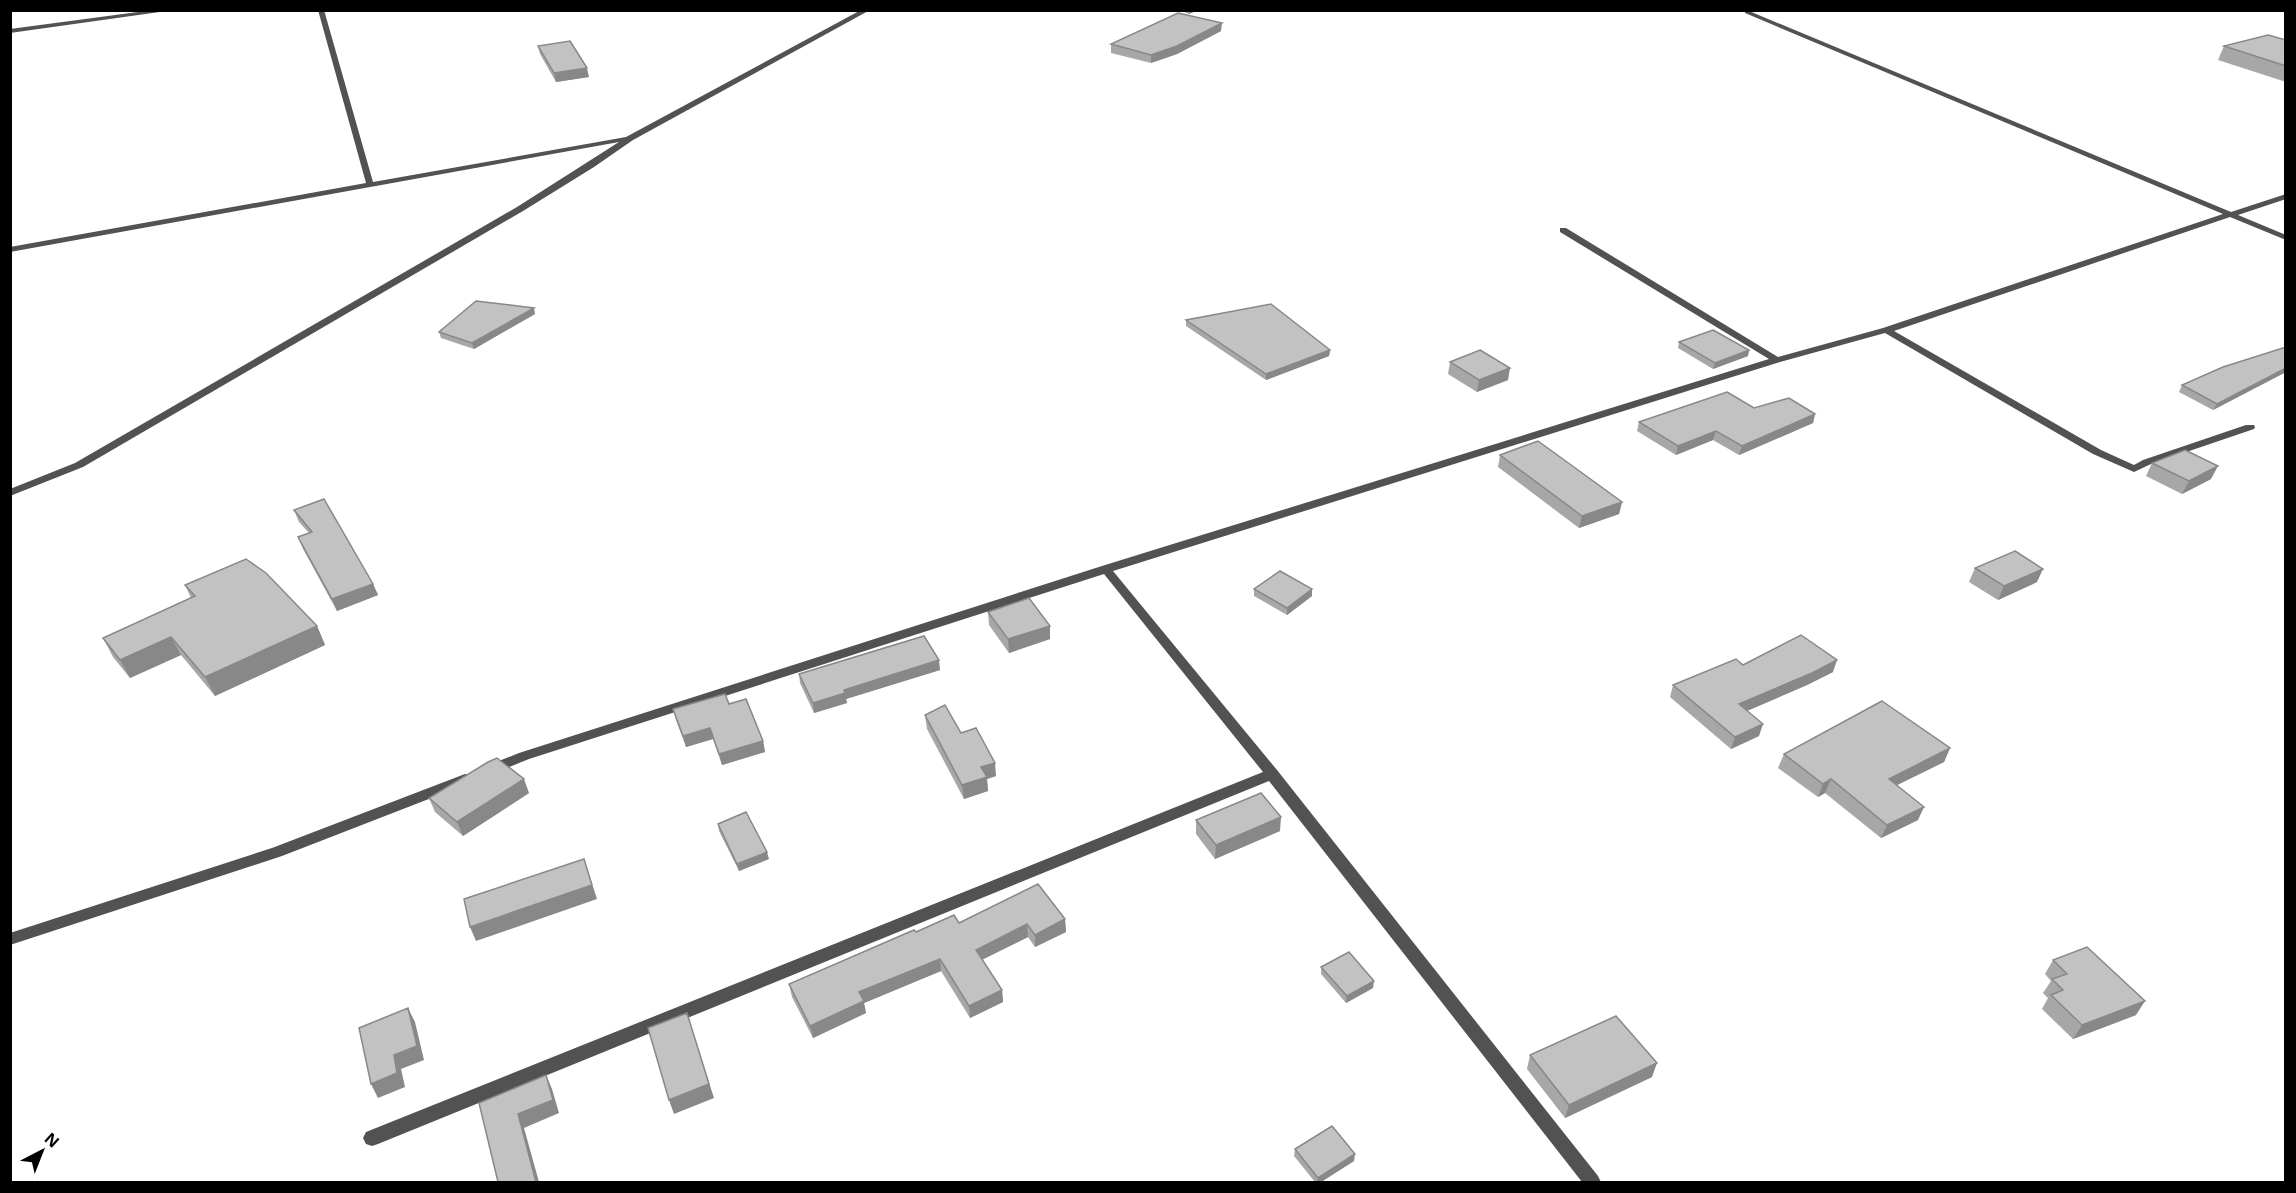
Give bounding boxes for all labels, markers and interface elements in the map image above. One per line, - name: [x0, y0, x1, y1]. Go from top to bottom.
- north arrow: [12, 1121, 72, 1181]
- text: N: [40, 1127, 64, 1152]

